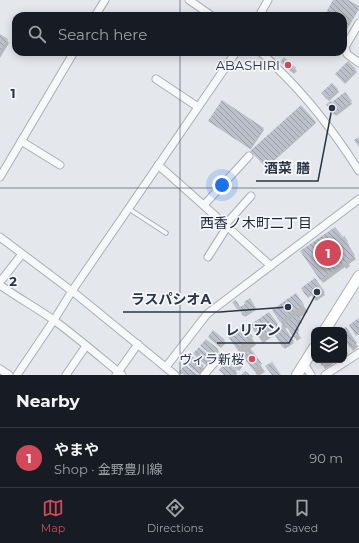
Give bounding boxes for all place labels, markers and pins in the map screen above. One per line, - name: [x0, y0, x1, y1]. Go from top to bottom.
- place label: ABASHIRI: [216, 57, 280, 73]
- marker: ABASHIRI: [283, 60, 293, 70]
- callout: 酒菜 膳: [256, 155, 318, 181]
- pin: 1: [315, 238, 341, 268]
- callout: ラスパシオA: [123, 286, 220, 312]
- callout: レリアン: [217, 317, 289, 343]
- place label: ヴィラ新桜: [179, 351, 244, 367]
- marker: ヴィラ新桜: [247, 354, 257, 364]

